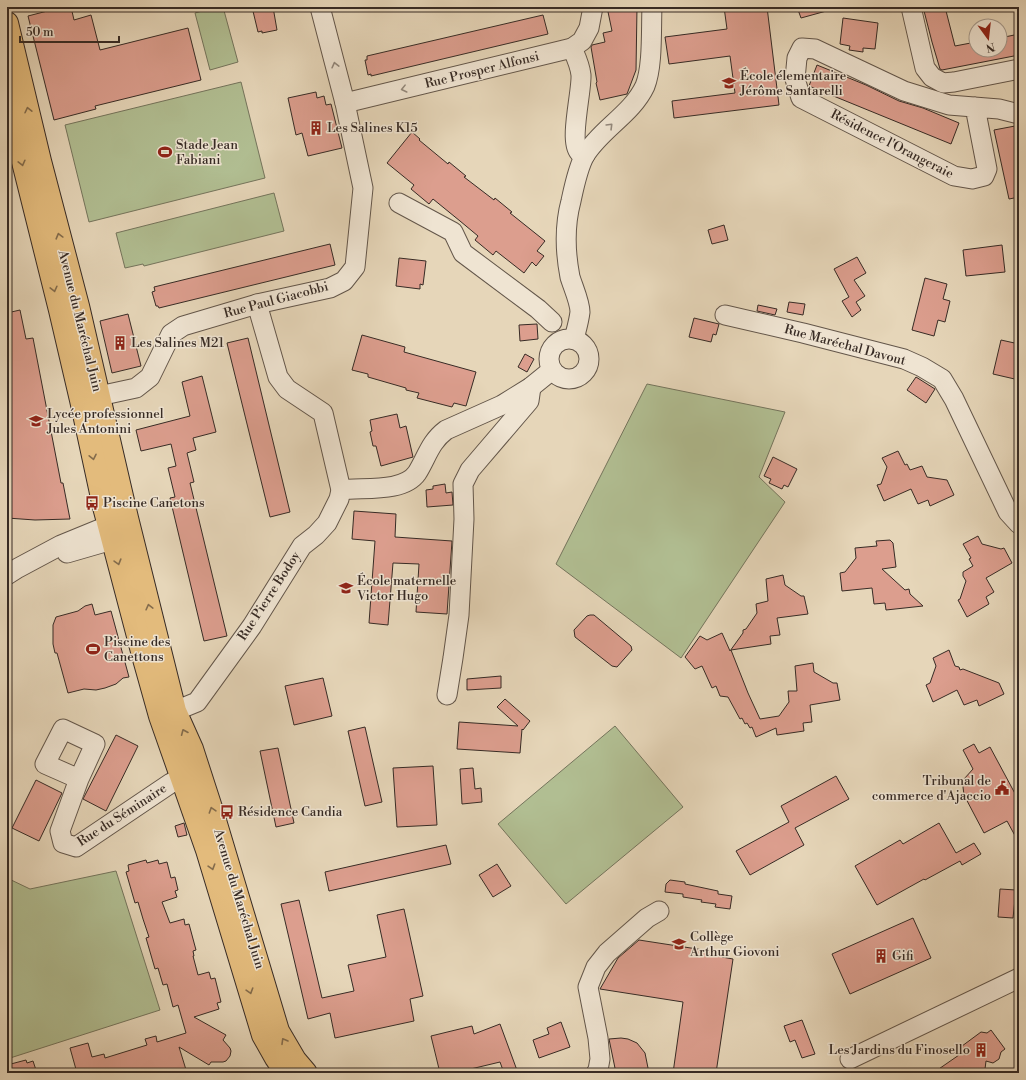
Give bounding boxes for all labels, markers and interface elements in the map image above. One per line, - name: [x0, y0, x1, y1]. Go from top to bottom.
- scale bar: [20, 18, 119, 44]
- north arrow: [968, 18, 1008, 58]
- text: 50 m: [26, 25, 54, 40]
- text: N: [984, 39, 996, 55]
- street label: Rue Prosper Alfonsi: [423, 48, 541, 92]
- one-way arrow: [331, 62, 340, 69]
- place label: École élementaire Jérôme Santarelli: [739, 67, 847, 99]
- school or university icon: École élementaire Jérôme Santarelli: [721, 75, 737, 91]
- one-way arrow: [401, 84, 407, 92]
- street label: Résidence l'Orangeraie: [828, 106, 957, 182]
- one-way arrow: [24, 107, 32, 113]
- building icon: Les Salines K15: [308, 120, 324, 136]
- place label: Les Salines K15: [327, 120, 418, 136]
- one-way arrow: [605, 123, 613, 130]
- place label: Stade Jean Fabiani: [176, 137, 238, 168]
- sports icon: Stade Jean Fabiani: [157, 144, 173, 160]
- one-way arrow: [18, 160, 26, 167]
- one-way arrow: [56, 233, 64, 239]
- street label: Avenue du Maréchal Juin: [54, 248, 105, 394]
- street label: Rue Paul Giacobbi: [222, 278, 330, 322]
- one-way arrow: [50, 286, 58, 293]
- street label: Rue Maréchal Davout: [782, 321, 908, 369]
- building icon: Les Salines M21: [112, 335, 128, 351]
- place label: Les Salines M21: [131, 335, 224, 351]
- place label: Lycée professionnel Jules Antonini: [46, 406, 164, 437]
- school or university icon: Lycée professionnel Jules Antonini: [28, 413, 44, 429]
- one-way arrow: [89, 454, 97, 460]
- bus stop icon: Piscine Canetons: [84, 495, 100, 511]
- place label: Piscine Canetons: [103, 495, 205, 511]
- street label: Rue Pierre Bodoy: [234, 548, 304, 644]
- one-way arrow: [113, 559, 122, 566]
- place label: École maternelle Victor Hugo: [356, 572, 457, 604]
- school or university icon: École maternelle Victor Hugo: [338, 580, 354, 596]
- one-way arrow: [146, 604, 154, 610]
- place label: Piscine des Canettons: [104, 634, 171, 665]
- sports icon: Piscine des Canettons: [85, 641, 101, 657]
- one-way arrow: [181, 728, 189, 735]
- place label: Tribunal de commerce d'Ajaccio: [872, 773, 991, 804]
- street label: Rue du Séminaire: [74, 780, 170, 850]
- public building icon: Tribunal de commerce d'Ajaccio: [994, 780, 1010, 796]
- bus stop icon: Résidence Candia: [219, 804, 235, 820]
- place label: Résidence Candia: [238, 804, 343, 820]
- one-way arrow: [208, 807, 217, 814]
- street label: Avenue du Maréchal Juin: [210, 826, 268, 971]
- one-way arrow: [207, 863, 216, 870]
- place label: Collège Arthur Giovoni: [689, 929, 780, 960]
- school or university icon: Collège Arthur Giovoni: [671, 936, 687, 952]
- building icon: Gifi: [873, 948, 889, 964]
- place label: Gifi: [892, 948, 914, 964]
- one-way arrow: [245, 988, 254, 995]
- one-way arrow: [282, 1038, 289, 1045]
- place label: Les Jardins du Finosello: [829, 1042, 970, 1058]
- building icon: Les Jardins du Finosello: [973, 1042, 989, 1058]

